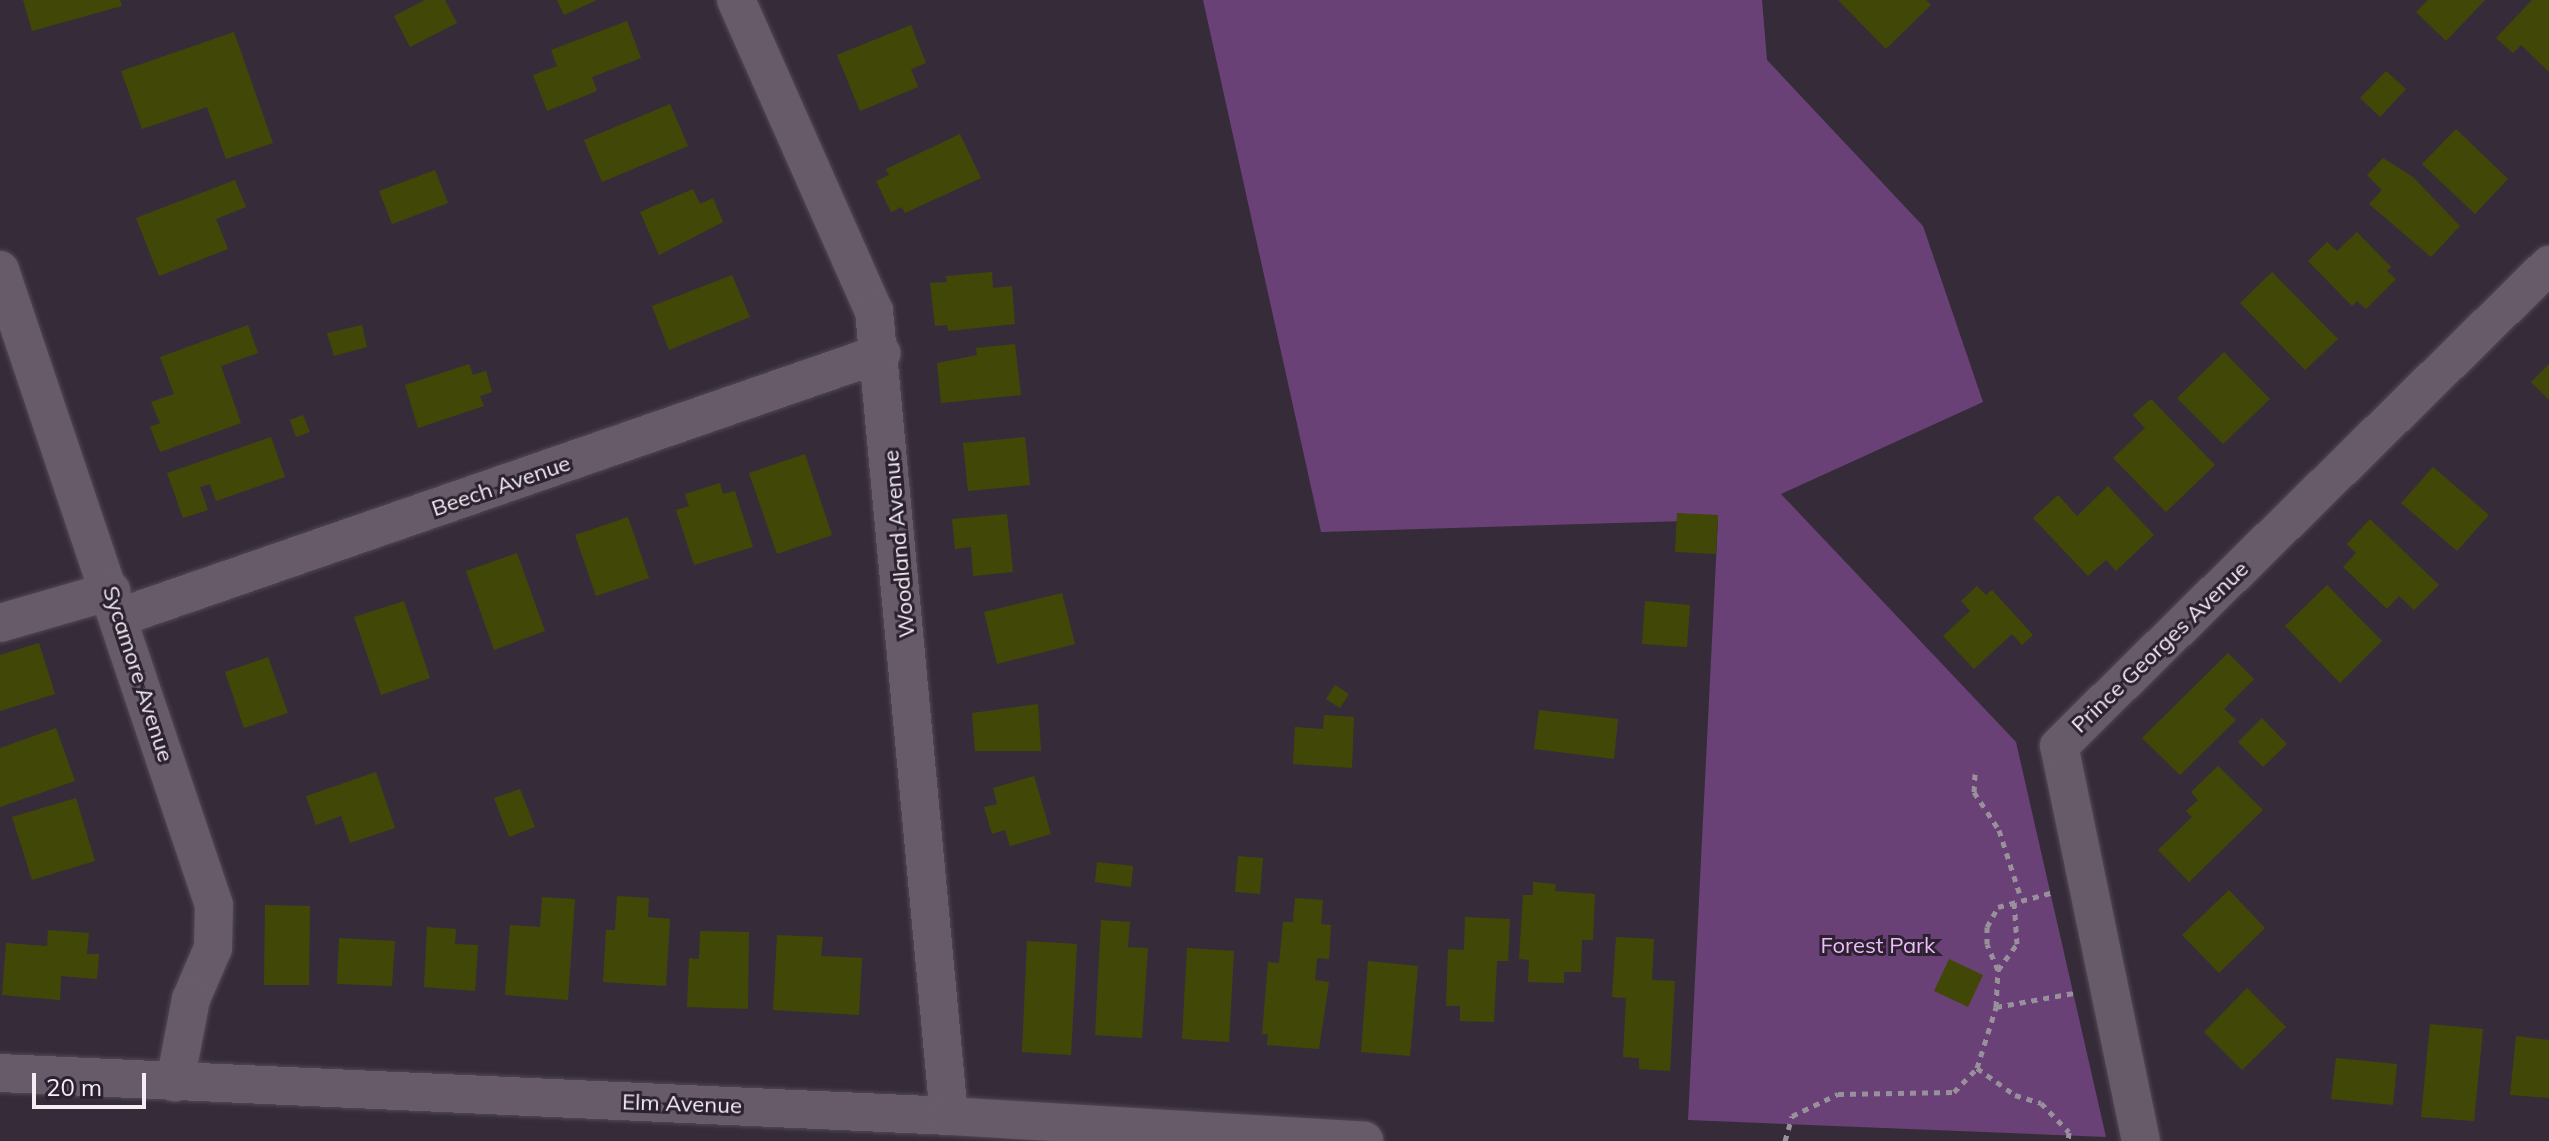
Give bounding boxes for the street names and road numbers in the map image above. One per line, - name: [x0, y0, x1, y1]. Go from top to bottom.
- street label: Woodland Avenue: [878, 449, 920, 639]
- street label: Beech Avenue: [428, 450, 574, 522]
- street label: Prince Georges Avenue: [2066, 556, 2254, 738]
- street label: Sycamore Avenue: [97, 583, 179, 765]
- street label: Elm Avenue: [622, 1089, 742, 1119]

